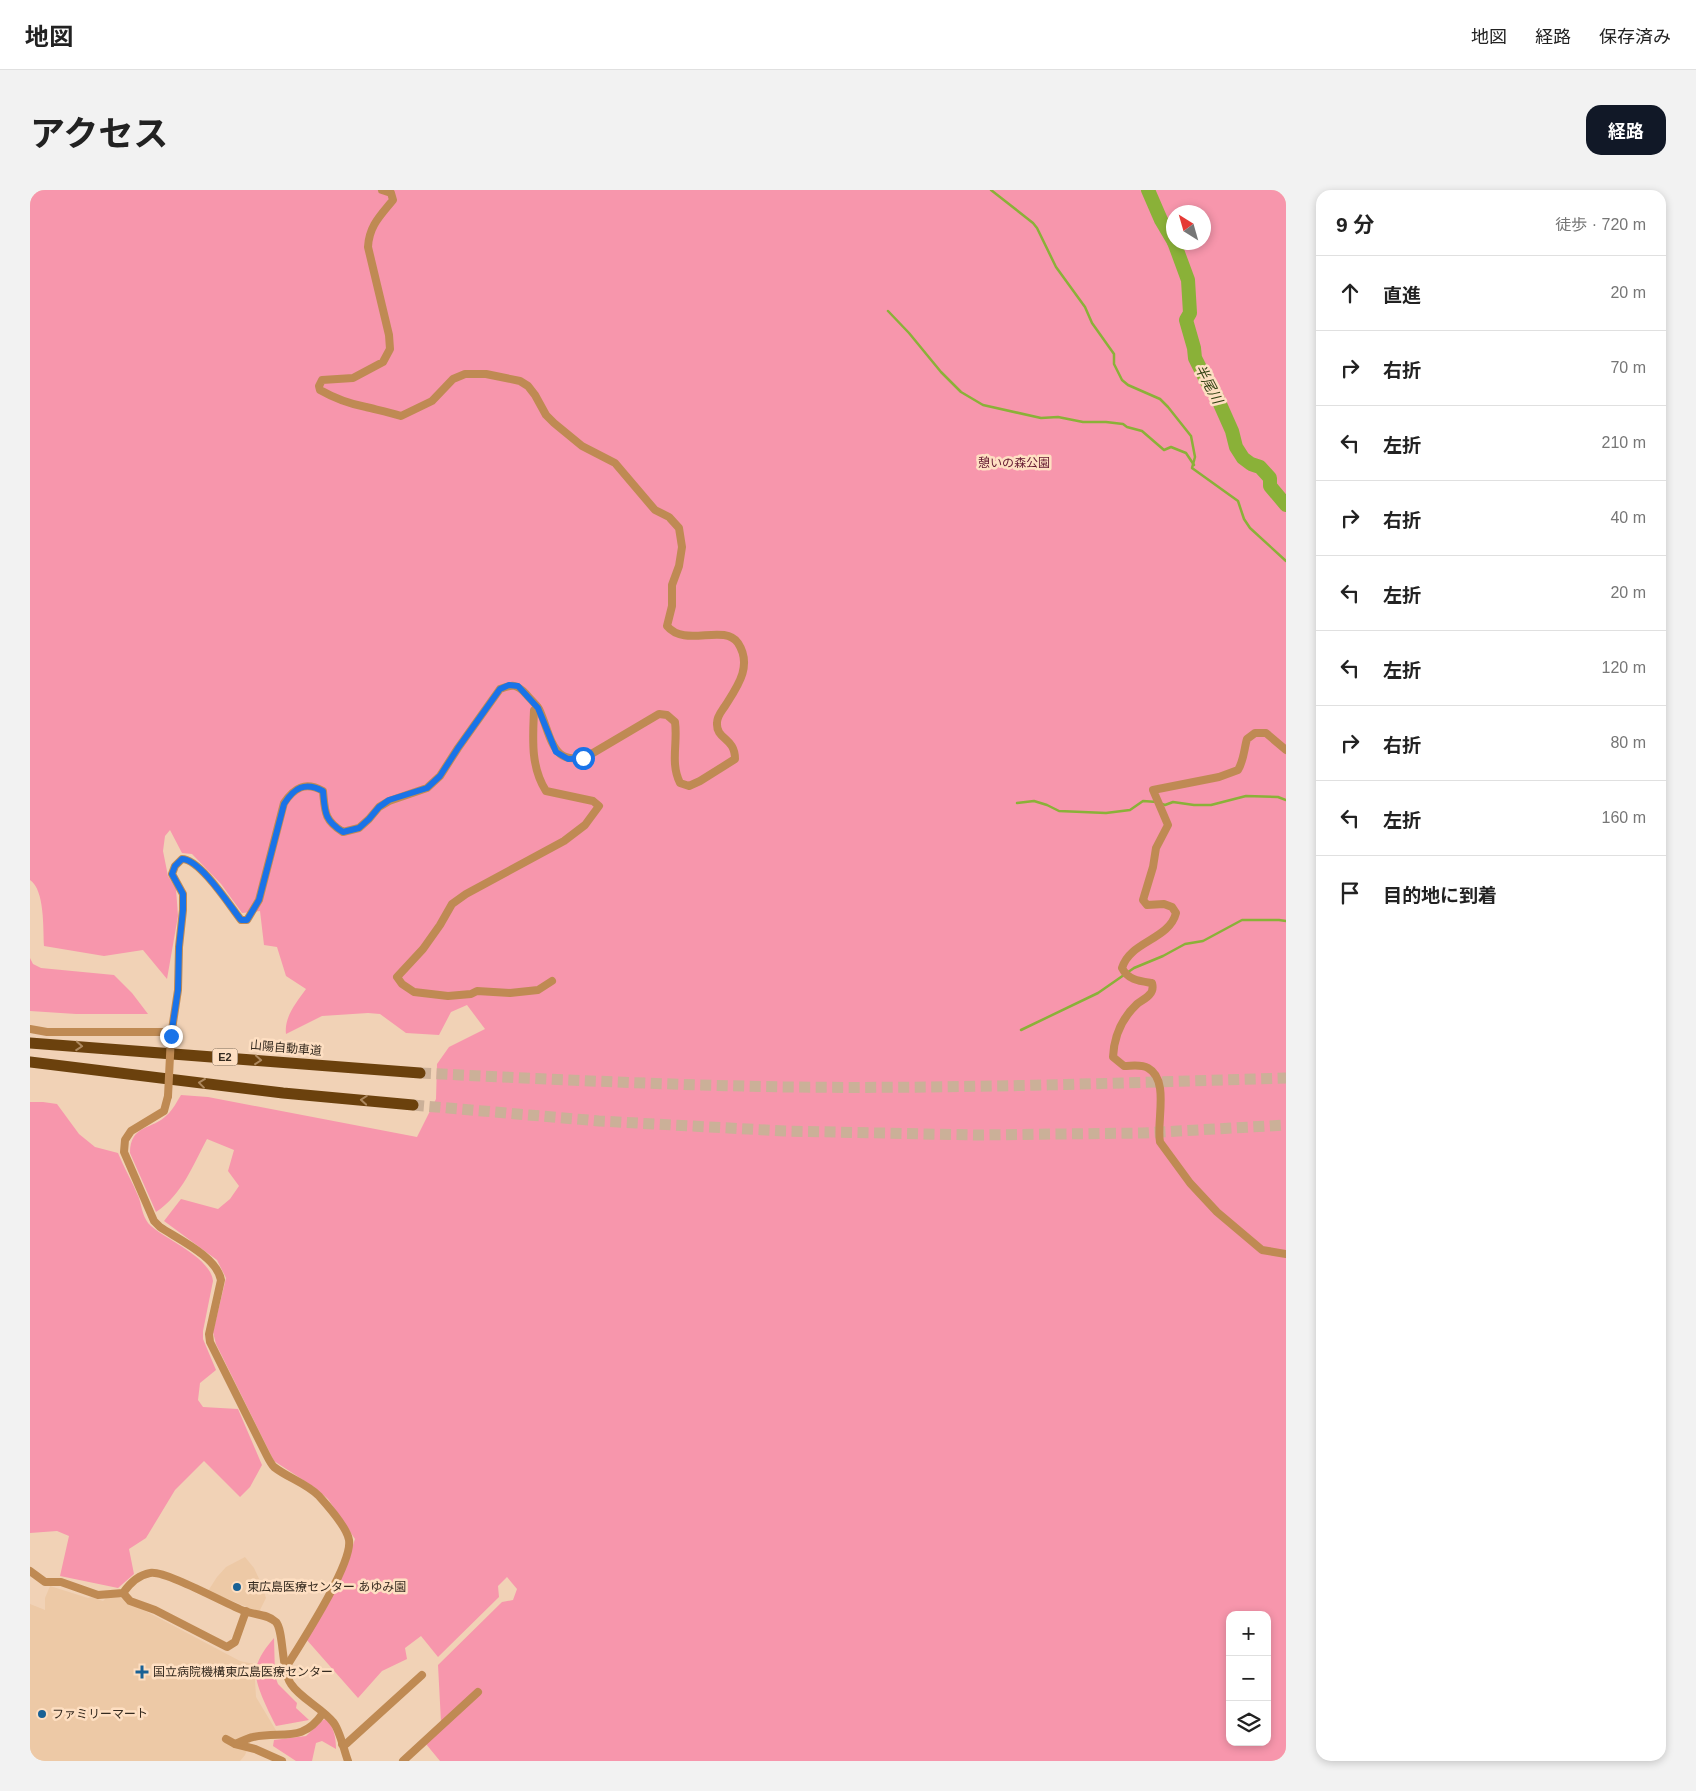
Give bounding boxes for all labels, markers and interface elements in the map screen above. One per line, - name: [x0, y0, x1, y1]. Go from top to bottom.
- text: 地図: [25, 23, 73, 50]
- text: 地図: [1471, 27, 1507, 47]
- text: 経路: [1535, 27, 1571, 47]
- text: 保存済み: [1599, 27, 1671, 47]
- button: 経路: [1586, 105, 1666, 155]
- text: アクセス: [30, 114, 168, 153]
- north arrow: [1166, 205, 1211, 250]
- text: 9 分: [1336, 213, 1375, 236]
- text: 徒歩 · 720 m: [1555, 216, 1646, 233]
- icon: ahead: [1336, 279, 1364, 307]
- text: 20 m: [1610, 284, 1646, 301]
- text: 直進: [1383, 285, 1421, 306]
- icon: right: [1336, 354, 1364, 382]
- text: 70 m: [1610, 359, 1646, 376]
- text: 右折: [1383, 360, 1421, 381]
- water label: 半尾川: [1192, 362, 1227, 408]
- icon: left: [1336, 429, 1364, 457]
- text: 210 m: [1602, 434, 1646, 451]
- text: 左折: [1383, 435, 1421, 456]
- park label: 憩いの森公園: [978, 456, 1050, 470]
- icon: right: [1336, 504, 1364, 532]
- text: 40 m: [1610, 509, 1646, 526]
- text: 右折: [1383, 510, 1421, 531]
- icon: left: [1336, 579, 1364, 607]
- text: 20 m: [1610, 584, 1646, 601]
- text: 左折: [1383, 585, 1421, 606]
- icon: left: [1336, 654, 1364, 682]
- text: 120 m: [1602, 659, 1646, 676]
- text: 左折: [1383, 660, 1421, 681]
- icon: right: [1336, 729, 1364, 757]
- text: 80 m: [1610, 734, 1646, 751]
- text: 右折: [1383, 735, 1421, 756]
- route start: [572, 747, 595, 770]
- icon: left: [1336, 804, 1364, 832]
- text: 160 m: [1602, 809, 1646, 826]
- text: 左折: [1383, 810, 1421, 831]
- icon: arrive: [1336, 879, 1364, 907]
- text: 目的地に到着: [1383, 885, 1497, 906]
- route end: [160, 1025, 183, 1048]
- street label: 山陽自動車道: [250, 1038, 322, 1058]
- one-way arrow: [75, 1040, 83, 1051]
- road number: E2: [212, 1049, 238, 1066]
- one-way arrow: [254, 1054, 262, 1065]
- one-way arrow: [198, 1078, 206, 1089]
- one-way arrow: [360, 1095, 368, 1106]
- place label: 東広島医療センター あゆみ園: [247, 1580, 406, 1594]
- marker: 東広島医療センター あゆみ園: [231, 1581, 243, 1593]
- map controls: [1226, 1611, 1271, 1746]
- button: +: [1226, 1611, 1271, 1656]
- button: −: [1226, 1656, 1271, 1701]
- marker: 国立病院機構東広島医療センター: [135, 1665, 149, 1679]
- place label: 国立病院機構東広島医療センター: [153, 1665, 333, 1679]
- button: layers: [1226, 1701, 1271, 1746]
- place label: ファミリーマート: [52, 1707, 148, 1721]
- marker: ファミリーマート: [36, 1708, 48, 1720]

